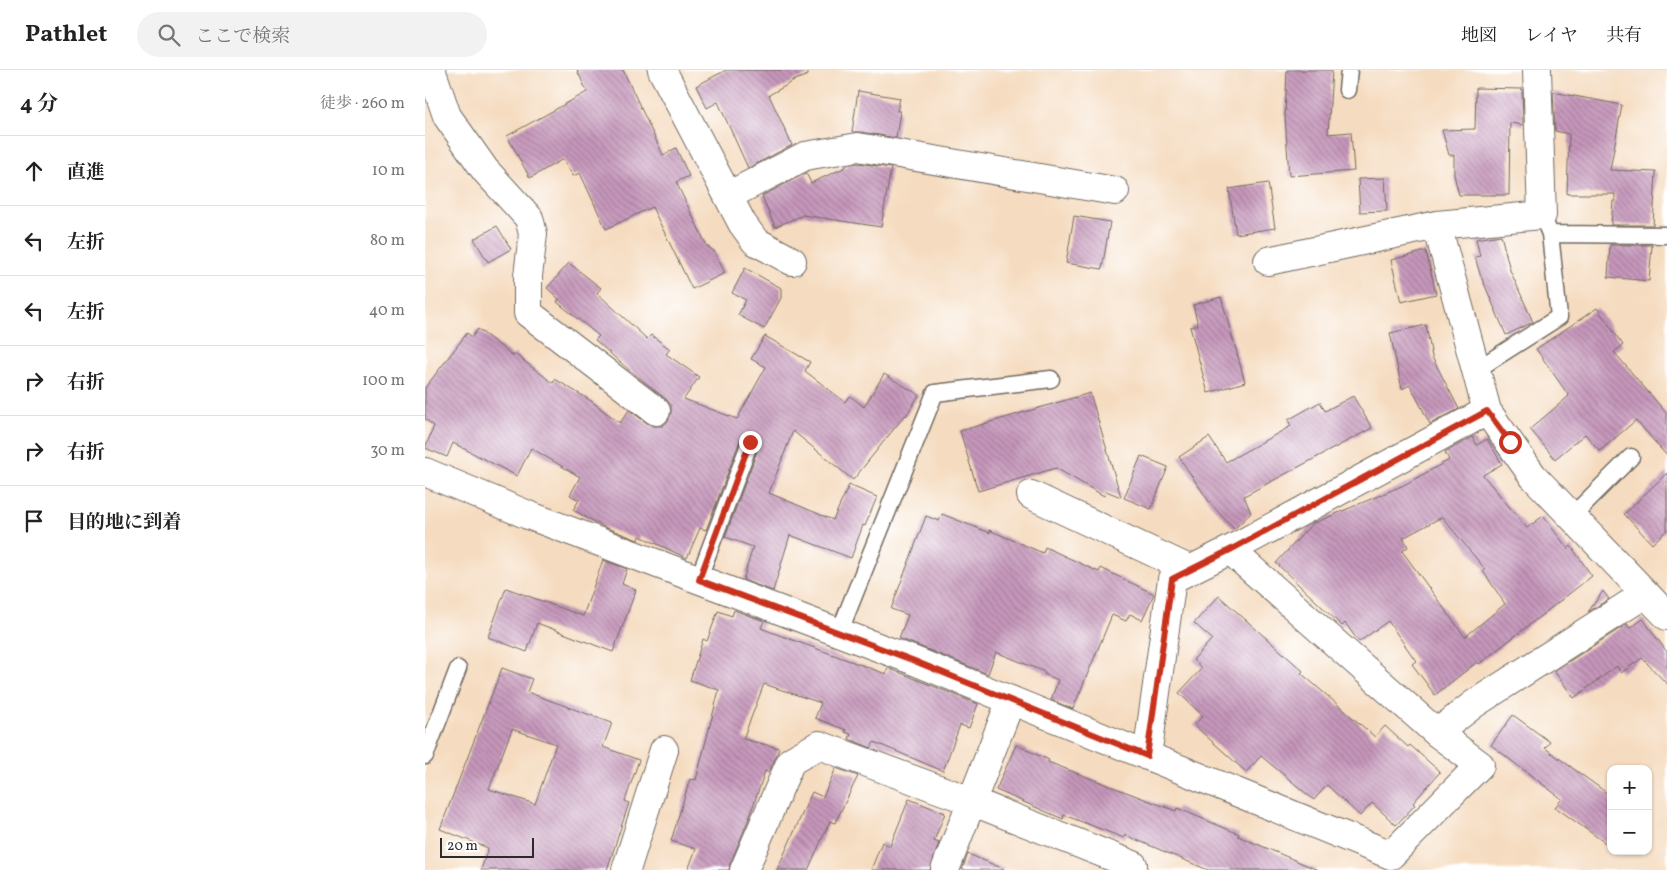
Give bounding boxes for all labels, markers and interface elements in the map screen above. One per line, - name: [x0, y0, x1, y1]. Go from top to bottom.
- search box: [137, 12, 487, 57]
- text: Pathlet: [25, 18, 107, 52]
- icon: search: [155, 21, 183, 49]
- text: ここで検索: [195, 24, 290, 50]
- text: 地図: [1461, 24, 1497, 49]
- text: レイヤ: [1525, 24, 1578, 49]
- text: 共有: [1606, 24, 1642, 49]
- text: 4 分: [20, 90, 58, 119]
- text: 徒歩 · 260 m: [320, 93, 405, 115]
- icon: ahead: [20, 157, 48, 185]
- text: 直進: [67, 160, 105, 186]
- text: 10 m: [372, 160, 405, 182]
- icon: left: [20, 227, 48, 255]
- text: 左折: [67, 230, 105, 256]
- text: 80 m: [370, 230, 405, 252]
- icon: left: [20, 297, 48, 325]
- text: 左折: [67, 300, 105, 326]
- text: 40 m: [369, 300, 405, 322]
- icon: right: [20, 367, 48, 395]
- text: 右折: [67, 370, 105, 396]
- text: 100 m: [362, 370, 405, 392]
- route end: [739, 431, 762, 454]
- route start: [1499, 431, 1522, 454]
- icon: right: [20, 437, 48, 465]
- text: 右折: [67, 440, 105, 466]
- text: 30 m: [370, 440, 405, 462]
- icon: arrive: [20, 507, 48, 535]
- text: 目的地に到着: [67, 510, 181, 536]
- map controls: [1607, 765, 1652, 855]
- button: +: [1607, 765, 1652, 810]
- button: −: [1607, 810, 1652, 855]
- scale bar: [440, 835, 534, 858]
- text: 20 m: [447, 837, 478, 856]

